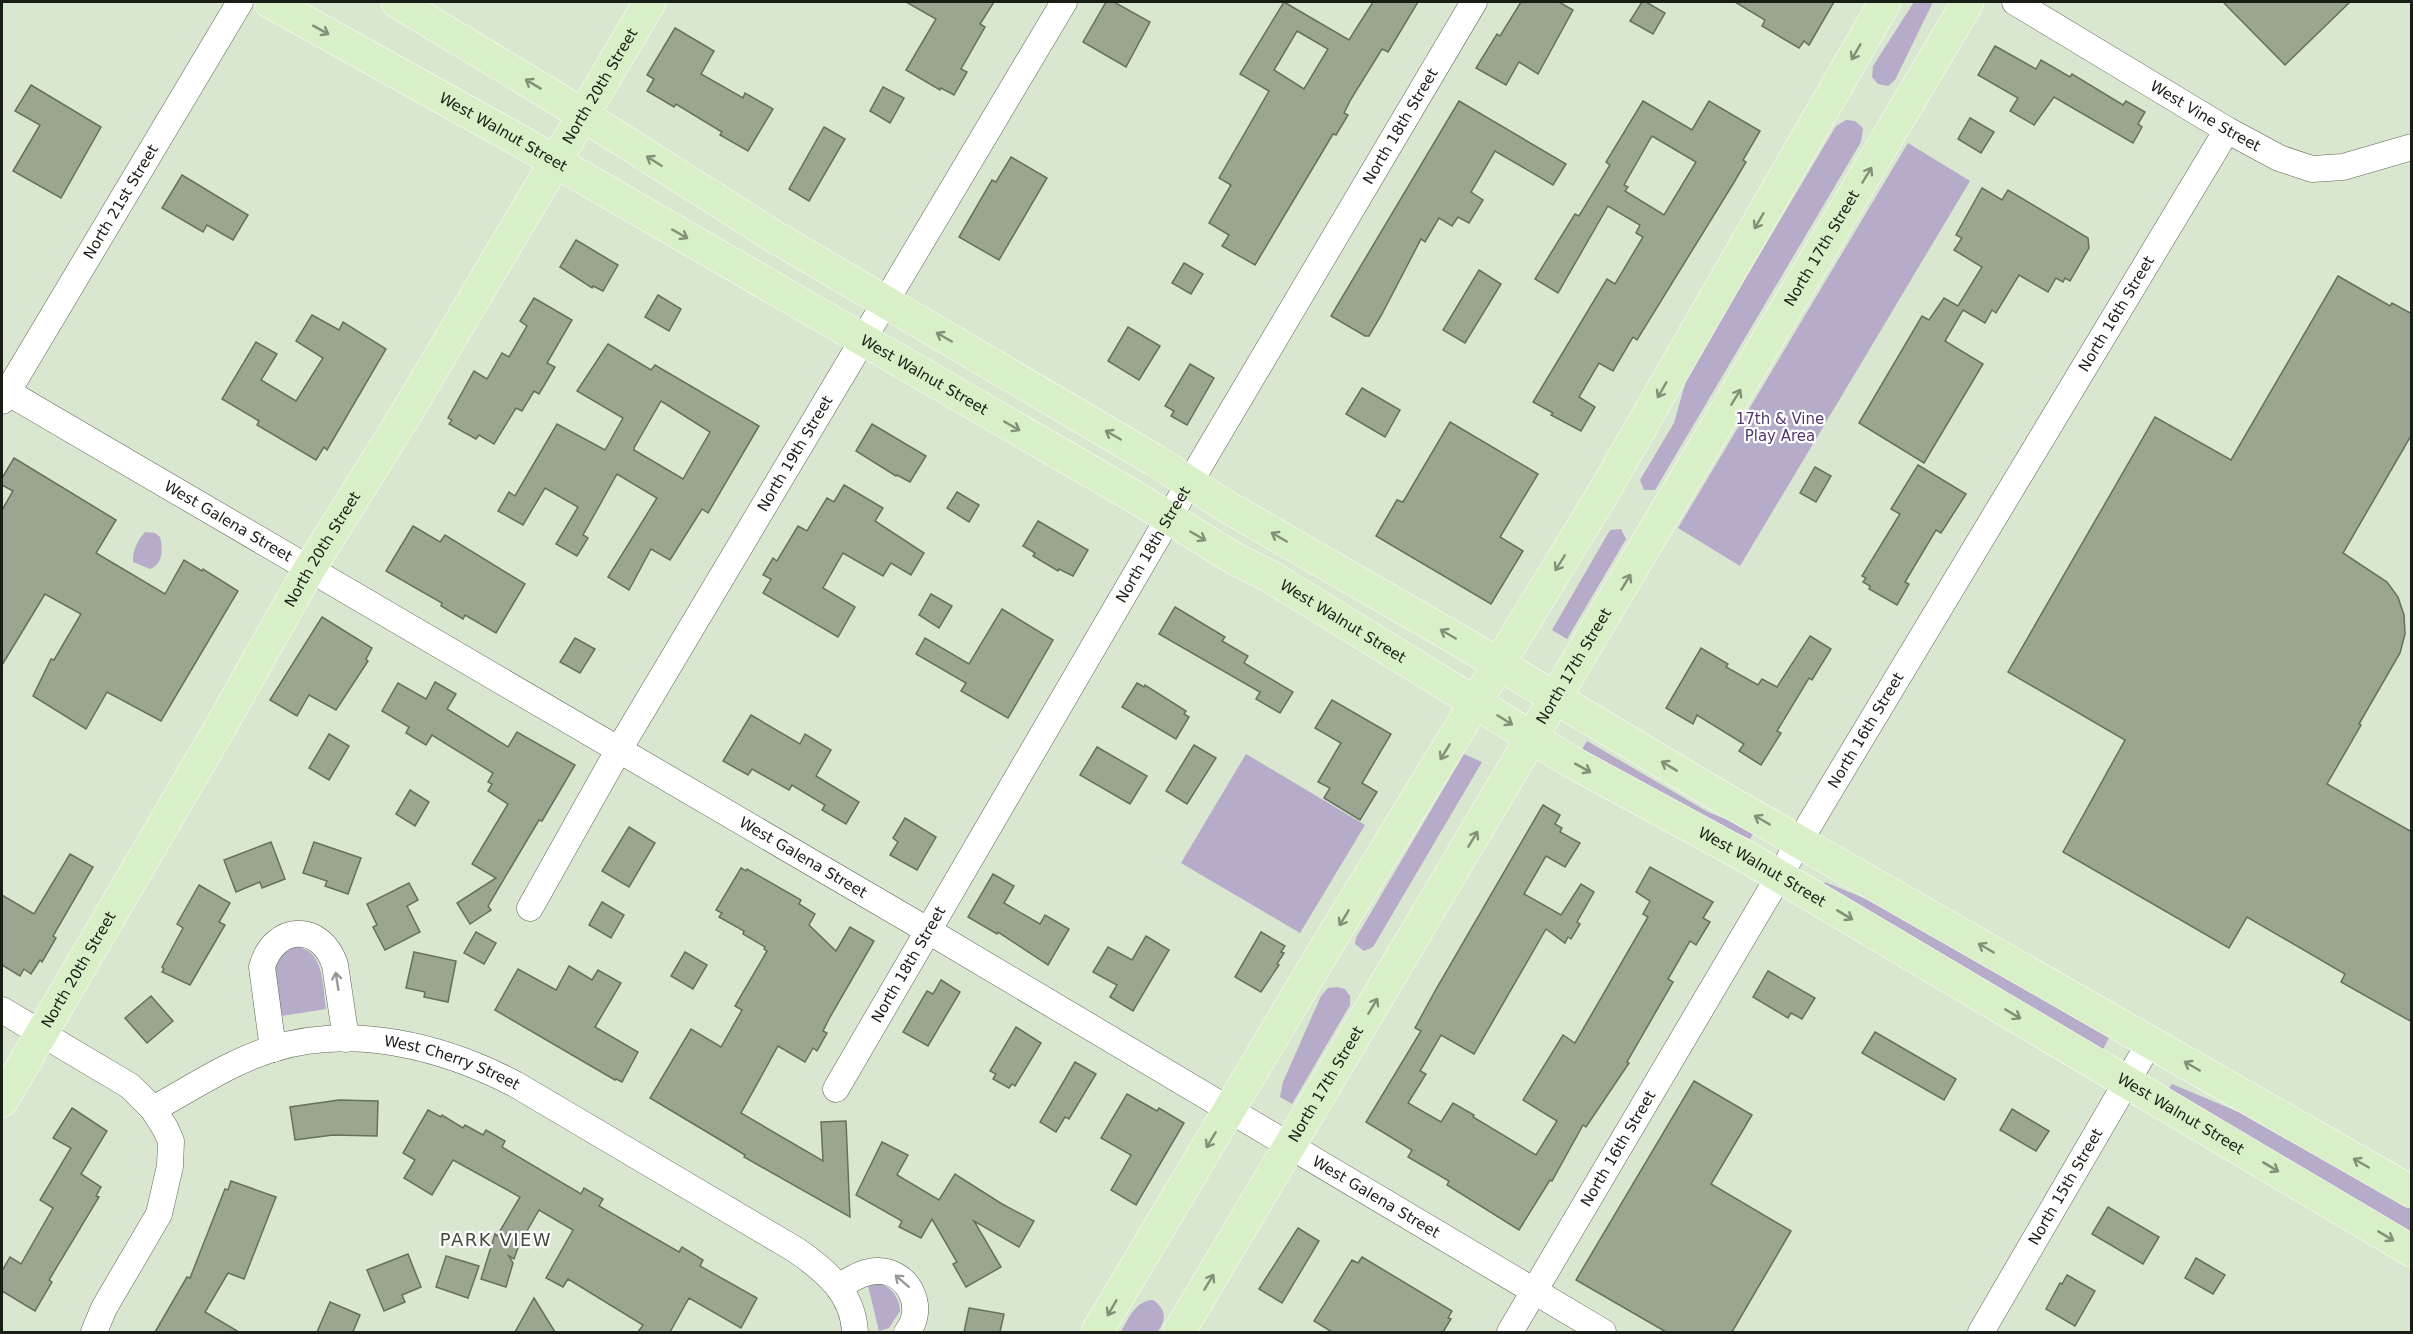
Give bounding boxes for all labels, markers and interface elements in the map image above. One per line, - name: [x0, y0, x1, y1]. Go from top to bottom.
- one-way arrow: [312, 24, 329, 36]
- street label: North 20th Street: [559, 25, 641, 147]
- one-way arrow: [1850, 43, 1862, 60]
- street label: North 18th Street: [1359, 65, 1442, 188]
- street label: West Vine Street: [2147, 77, 2264, 155]
- one-way arrow: [525, 78, 542, 90]
- street label: West Walnut Street: [436, 89, 570, 176]
- street label: North 21st Street: [80, 141, 162, 262]
- one-way arrow: [646, 155, 663, 167]
- one-way arrow: [1861, 167, 1873, 184]
- street label: North 17th Street: [1781, 187, 1863, 310]
- one-way arrow: [1753, 212, 1765, 229]
- one-way arrow: [671, 228, 688, 240]
- street label: North 16th Street: [2075, 253, 2158, 375]
- street label: West Walnut Street: [857, 331, 991, 419]
- one-way arrow: [936, 331, 953, 343]
- one-way arrow: [1656, 381, 1668, 398]
- one-way arrow: [1730, 389, 1742, 406]
- street label: North 19th Street: [754, 392, 837, 515]
- park label: 17th & Vine Play Area: [1736, 410, 1824, 445]
- one-way arrow: [1003, 421, 1020, 433]
- one-way arrow: [1105, 429, 1122, 441]
- street label: West Galena Street: [161, 477, 295, 566]
- street label: North 18th Street: [1112, 483, 1194, 606]
- street label: North 20th Street: [281, 488, 364, 610]
- one-way arrow: [1271, 530, 1288, 542]
- one-way arrow: [1189, 531, 1206, 543]
- one-way arrow: [1553, 554, 1565, 571]
- one-way arrow: [1620, 574, 1632, 591]
- street label: West Walnut Street: [1277, 576, 1409, 667]
- street label: North 17th Street: [1533, 605, 1615, 728]
- one-way arrow: [1440, 628, 1457, 640]
- street label: North 16th Street: [1824, 669, 1908, 791]
- one-way arrow: [1496, 713, 1513, 726]
- one-way arrow: [1439, 743, 1451, 760]
- one-way arrow: [1661, 760, 1678, 772]
- one-way arrow: [1574, 763, 1592, 774]
- street label: West Galena Street: [736, 813, 870, 902]
- one-way arrow: [1754, 814, 1771, 826]
- street label: West Walnut Street: [1695, 823, 1829, 911]
- one-way arrow: [1468, 831, 1480, 848]
- street label: North 18th Street: [868, 903, 949, 1026]
- street label: North 20th Street: [38, 908, 120, 1031]
- one-way arrow: [1337, 909, 1349, 926]
- one-way arrow: [1836, 909, 1853, 921]
- one-way arrow: [1978, 942, 1995, 954]
- one-way arrow: [332, 971, 343, 991]
- one-way arrow: [1368, 998, 1380, 1015]
- one-way arrow: [2004, 1009, 2021, 1021]
- street label: North 17th Street: [1285, 1023, 1367, 1146]
- street label: West Cherry Street: [383, 1032, 523, 1094]
- one-way arrow: [2183, 1060, 2201, 1071]
- street label: West Walnut Street: [2114, 1069, 2247, 1159]
- street label: North 16th Street: [1577, 1087, 1660, 1210]
- street label: North 15th Street: [2025, 1125, 2107, 1248]
- one-way arrow: [1205, 1131, 1217, 1148]
- street label: West Galena Street: [1309, 1152, 1443, 1242]
- one-way arrow: [2353, 1156, 2370, 1168]
- one-way arrow: [2262, 1161, 2279, 1173]
- district label: PARK VIEW: [440, 1229, 552, 1250]
- one-way arrow: [2377, 1230, 2394, 1242]
- one-way arrow: [894, 1274, 909, 1288]
- one-way arrow: [1204, 1274, 1216, 1291]
- one-way arrow: [1106, 1299, 1118, 1316]

